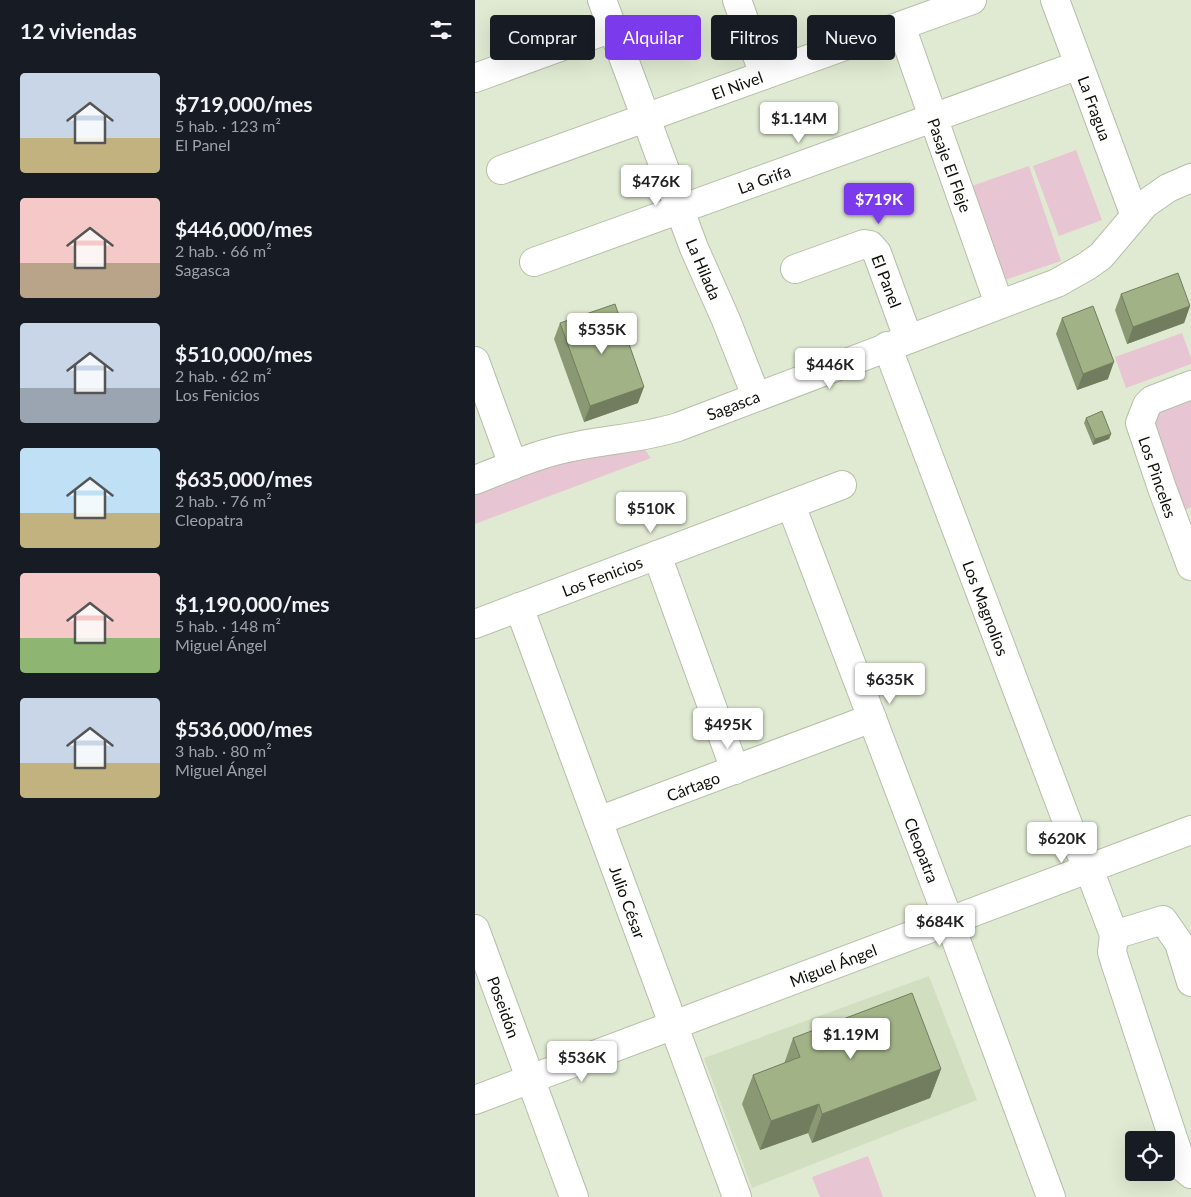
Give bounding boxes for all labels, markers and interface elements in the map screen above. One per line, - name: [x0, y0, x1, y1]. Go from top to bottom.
- chip: Comprar: [490, 15, 595, 60]
- chip: Alquilar: [605, 15, 701, 60]
- chip: Filtros: [711, 15, 797, 60]
- chip: Nuevo: [807, 15, 895, 60]
- icon: filters: [427, 16, 455, 44]
- text: 12 viviendas: [20, 18, 137, 43]
- street label: El Nivel: [709, 67, 765, 103]
- street label: La Fragua: [1075, 73, 1115, 143]
- text: $719,000/mes: [175, 91, 312, 116]
- icon: home: [60, 93, 120, 153]
- pin: $1.14M: [758, 102, 840, 144]
- text: $1.14M: [771, 108, 827, 127]
- street label: Pasaje El Fleje: [924, 115, 976, 215]
- text: 5 hab. · 123 m²: [175, 116, 281, 135]
- text: El Panel: [175, 135, 231, 154]
- street label: La Grifa: [735, 161, 793, 197]
- pin: $476K: [621, 164, 691, 207]
- text: $476K: [632, 171, 680, 190]
- pin: $719K: [844, 182, 914, 225]
- text: $719K: [855, 189, 903, 208]
- text: $446,000/mes: [175, 216, 312, 241]
- icon: home: [60, 218, 120, 278]
- street label: La Hilada: [683, 235, 725, 303]
- text: 2 hab. · 66 m²: [175, 241, 272, 260]
- street label: El Panel: [868, 252, 906, 310]
- text: Sagasca: [175, 260, 230, 279]
- pin: $535K: [567, 312, 637, 355]
- text: $535K: [578, 319, 626, 338]
- text: $510,000/mes: [175, 341, 312, 366]
- icon: home: [60, 343, 120, 403]
- pin: $446K: [795, 348, 865, 390]
- text: $446K: [806, 354, 854, 373]
- text: 2 hab. · 62 m²: [175, 366, 272, 385]
- text: Los Fenicios: [175, 385, 260, 404]
- street label: Sagasca: [704, 386, 762, 424]
- street label: Los Pinceles: [1135, 434, 1181, 520]
- text: $635,000/mes: [175, 466, 312, 491]
- icon: home: [60, 468, 120, 528]
- text: 2 hab. · 76 m²: [175, 491, 272, 510]
- pin: $510K: [616, 492, 686, 534]
- text: $510K: [627, 498, 675, 517]
- text: Cleopatra: [175, 510, 243, 529]
- street label: Los Fenicios: [559, 552, 645, 600]
- street label: Los Magnolios: [959, 558, 1013, 658]
- text: $1,190,000/mes: [175, 591, 329, 616]
- icon: home: [60, 593, 120, 653]
- text: 5 hab. · 148 m²: [175, 616, 281, 635]
- text: Miguel Ángel: [175, 635, 267, 654]
- pin: $635K: [855, 662, 925, 705]
- text: $635K: [866, 669, 914, 688]
- pin: $495K: [693, 708, 763, 750]
- text: $495K: [704, 714, 752, 733]
- text: $536,000/mes: [175, 716, 312, 741]
- icon: home: [60, 718, 120, 778]
- text: 3 hab. · 80 m²: [175, 741, 272, 760]
- text: Miguel Ángel: [175, 760, 267, 779]
- street label: Cártago: [664, 767, 722, 805]
- street label: Cleopatra: [901, 815, 943, 885]
- pin: $620K: [1027, 822, 1097, 864]
- text: $620K: [1038, 828, 1086, 847]
- street label: Julio César: [606, 863, 650, 941]
- pin: $684K: [905, 904, 975, 947]
- text: $684K: [916, 911, 964, 930]
- street label: Miguel Ángel: [787, 940, 879, 990]
- street label: Poseidón: [484, 973, 524, 1041]
- pin: $1.19M: [810, 1018, 892, 1060]
- text: $1.19M: [823, 1024, 879, 1043]
- pin: $536K: [547, 1040, 617, 1083]
- text: $536K: [558, 1047, 606, 1066]
- map controls: [1125, 1131, 1175, 1181]
- button: locate: [1125, 1131, 1175, 1181]

